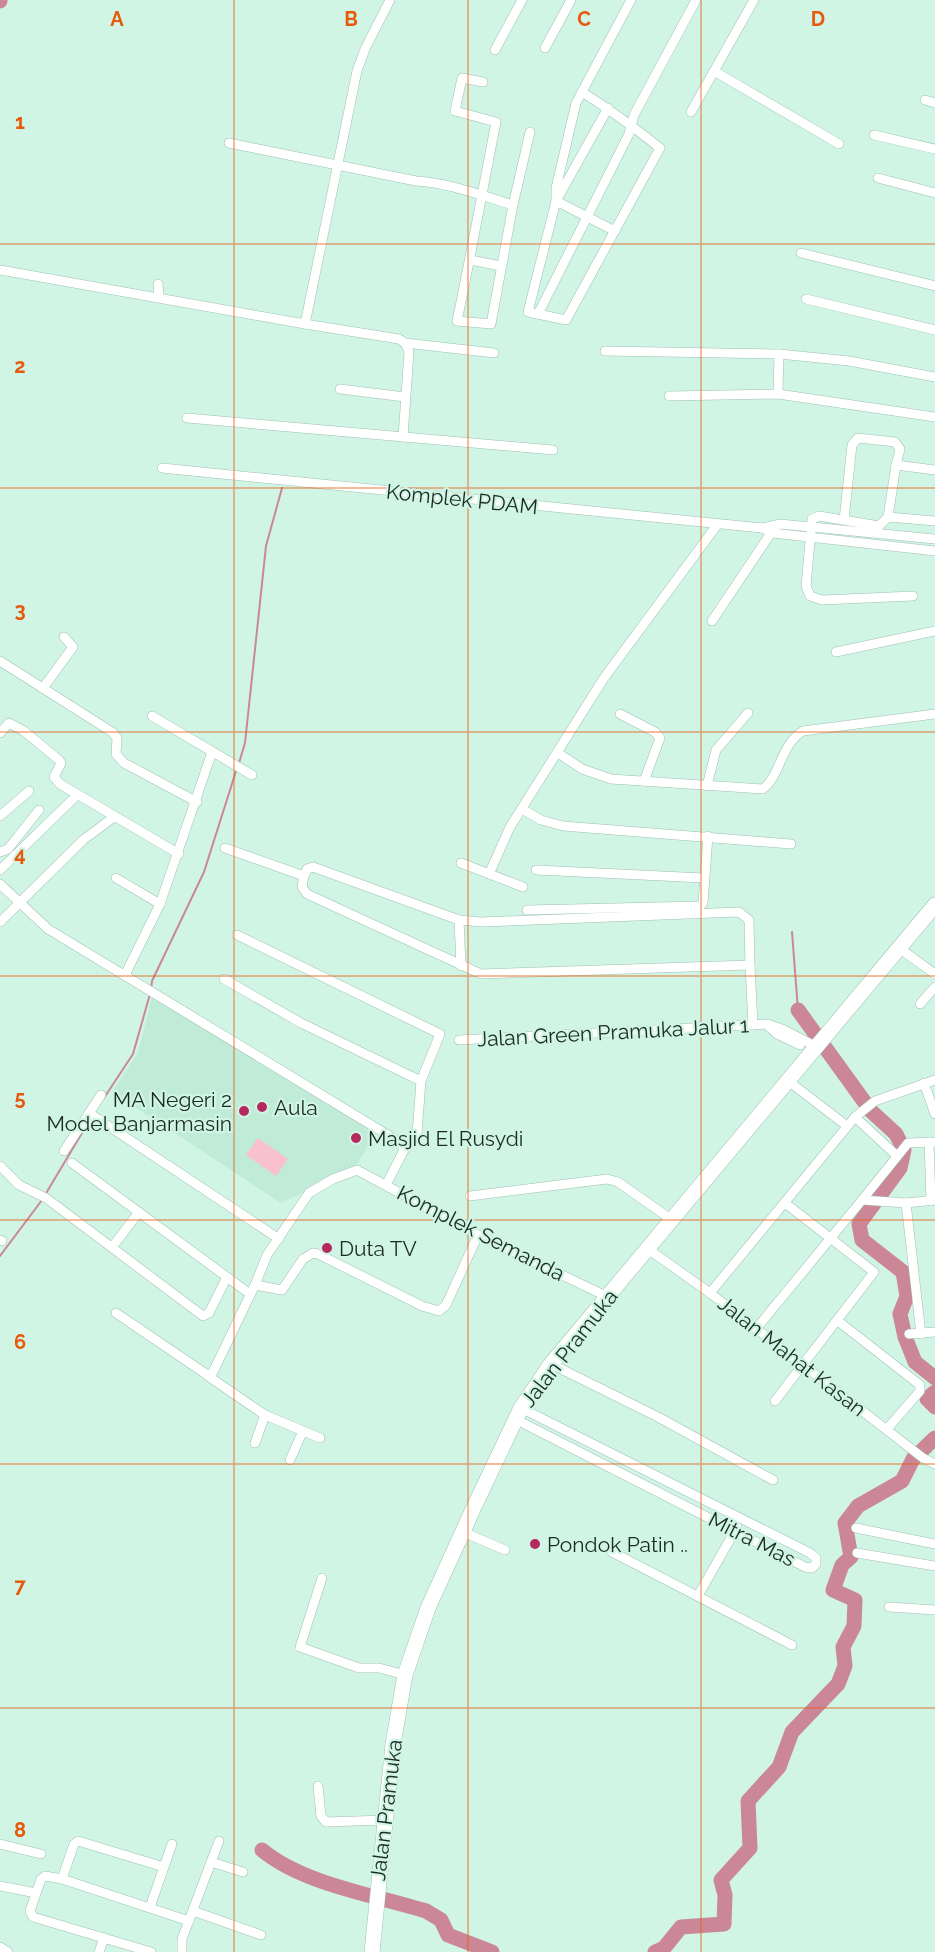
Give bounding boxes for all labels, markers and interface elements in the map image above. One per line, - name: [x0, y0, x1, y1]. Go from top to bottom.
- text: A: [110, 7, 124, 31]
- text: B: [344, 7, 358, 31]
- text: C: [577, 7, 591, 31]
- text: D: [811, 7, 825, 31]
- text: 1: [15, 110, 25, 134]
- text: 2: [14, 354, 26, 378]
- street label: Komplek PDAM: [385, 479, 539, 519]
- text: 3: [14, 598, 26, 622]
- text: 4: [14, 842, 26, 866]
- street label: Jalan Green Pramuka Jalur 1: [476, 1012, 750, 1052]
- text: 5: [14, 1086, 26, 1110]
- place label: MA Negeri 2 Model Banjarmasin: [47, 1087, 232, 1136]
- place label: Aula: [274, 1095, 318, 1120]
- marker: Aula: [255, 1100, 269, 1114]
- marker: MA Negeri 2 Model Banjarmasin: [237, 1104, 251, 1118]
- place label: Masjid El Rusydi: [368, 1126, 523, 1151]
- marker: Masjid El Rusydi: [349, 1131, 363, 1145]
- street label: Komplek Semanda: [393, 1180, 569, 1286]
- place label: Duta TV: [339, 1236, 417, 1261]
- marker: Duta TV: [320, 1241, 334, 1255]
- street label: Jalan Pramuka: [515, 1284, 623, 1412]
- street label: Jalan Mahat Kasan: [713, 1291, 871, 1421]
- text: 6: [14, 1330, 26, 1354]
- street label: Mitra Mas: [704, 1507, 800, 1571]
- place label: Pondok Patin ..: [547, 1532, 688, 1557]
- marker: Pondok Patin ..: [528, 1537, 542, 1551]
- text: 7: [14, 1574, 26, 1598]
- street label: Jalan Pramuka: [365, 1738, 407, 1882]
- text: 8: [14, 1818, 26, 1842]

